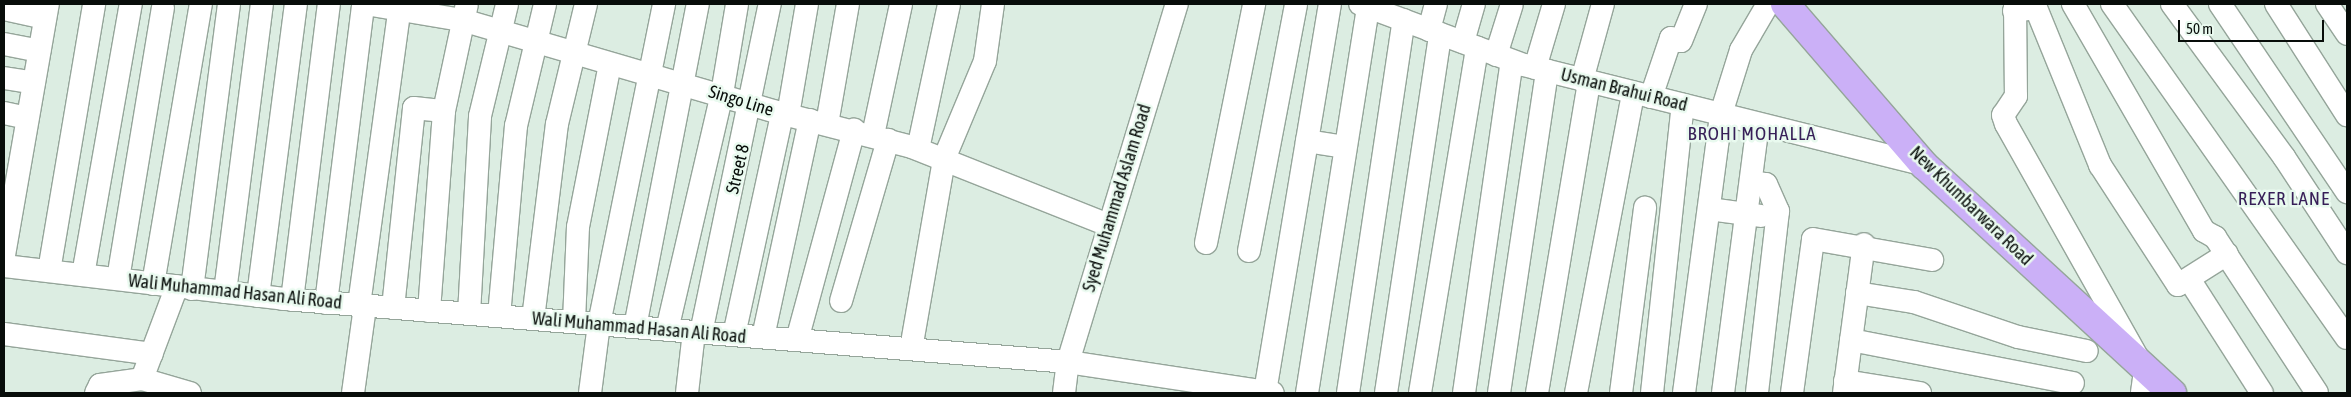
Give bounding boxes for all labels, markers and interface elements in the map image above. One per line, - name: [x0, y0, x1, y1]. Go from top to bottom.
- scale bar: [2181, 10, 2327, 42]
- text: 50 m: [2186, 20, 2213, 37]
- street label: Usman Brahui Road: [1558, 64, 1690, 116]
- street label: Singo Line: [706, 81, 776, 121]
- street label: Syed Muhammad Aslam Road: [1078, 102, 1156, 294]
- district label: BROHI MOHALLA: [1686, 123, 1818, 145]
- street label: Street 8: [722, 142, 754, 196]
- street label: New Khumbarwara Road: [1905, 142, 2037, 270]
- district label: REXER LANE: [2237, 188, 2331, 210]
- street label: Wali Muhammad Hasan Ali Road: [127, 270, 343, 314]
- street label: Wali Muhammad Hasan Ali Road: [531, 308, 747, 348]

